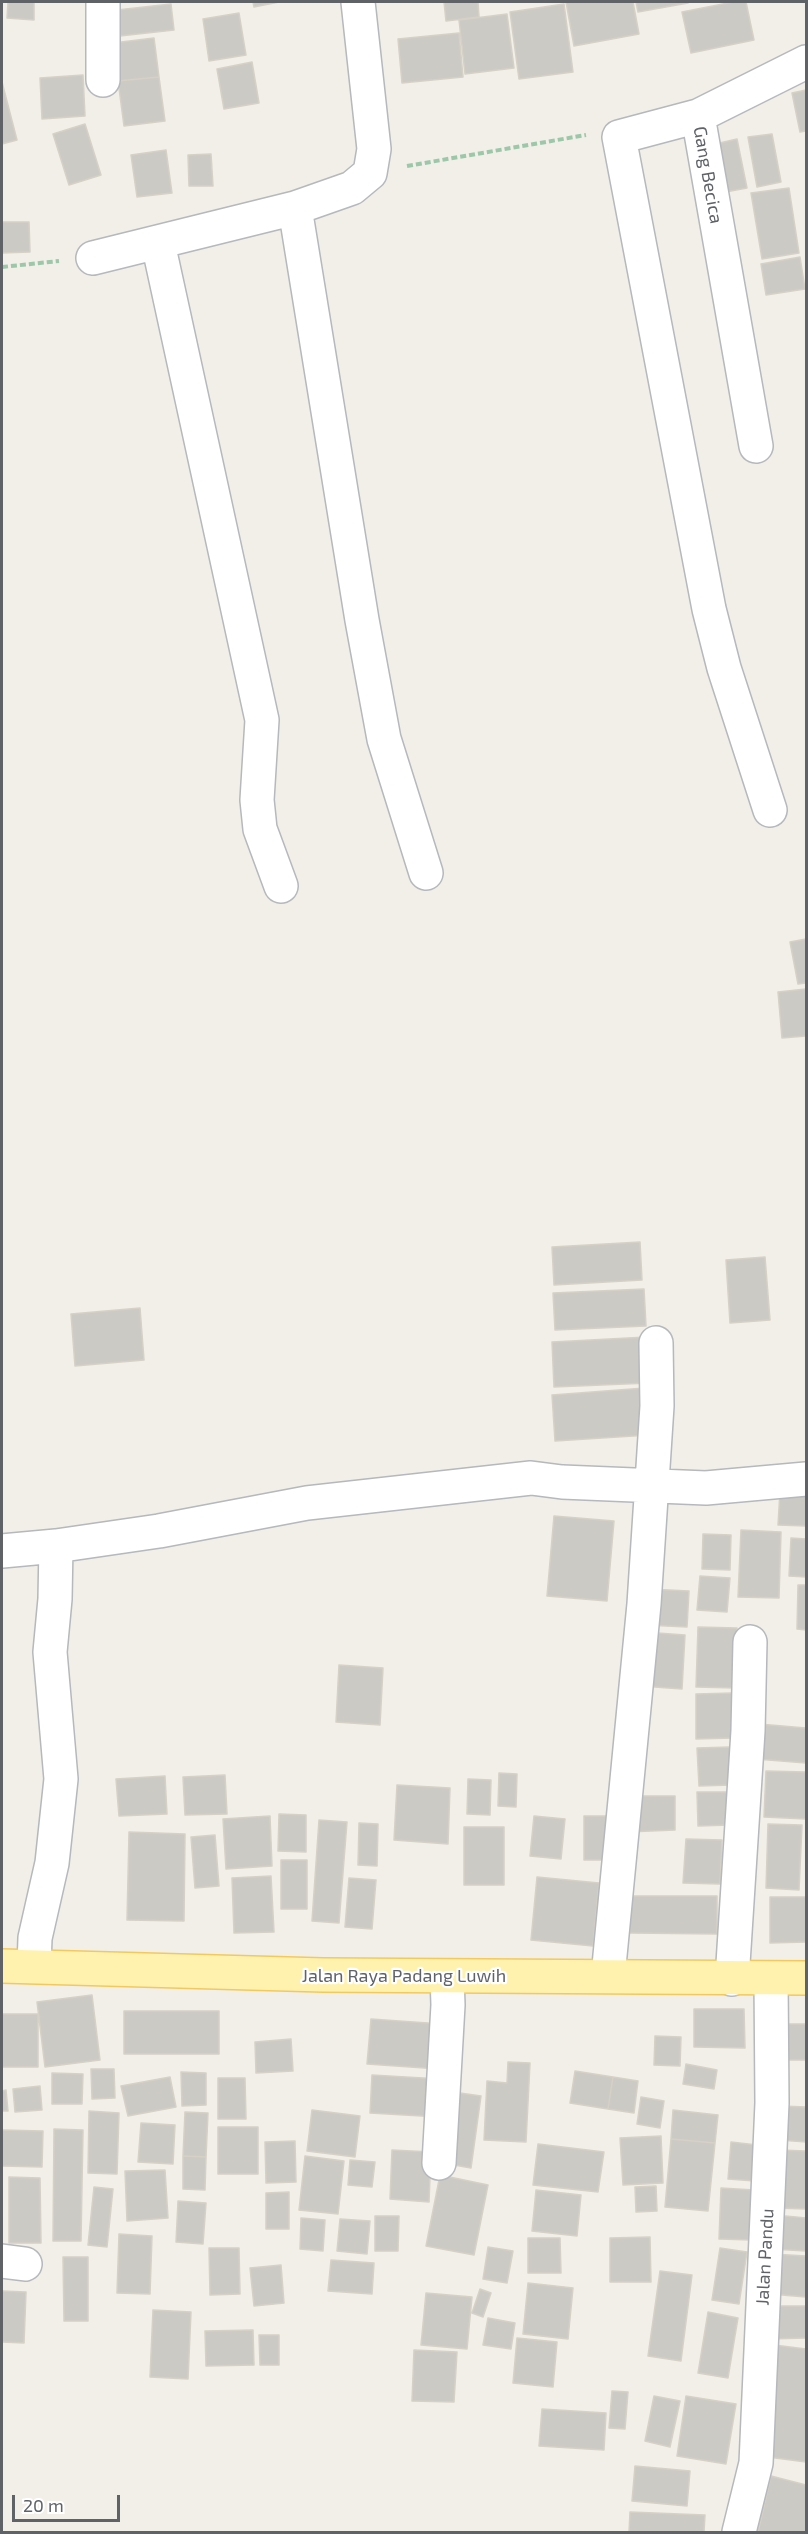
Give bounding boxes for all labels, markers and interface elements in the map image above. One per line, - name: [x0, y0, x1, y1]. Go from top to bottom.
- street label: Gang Becica: [689, 125, 727, 225]
- street label: Jalan Raya Padang Luwih: [302, 1965, 506, 1987]
- street label: Jalan Pandu: [752, 2208, 778, 2306]
- scale bar: [15, 2483, 123, 2521]
- text: 20 m: [23, 2494, 64, 2516]

